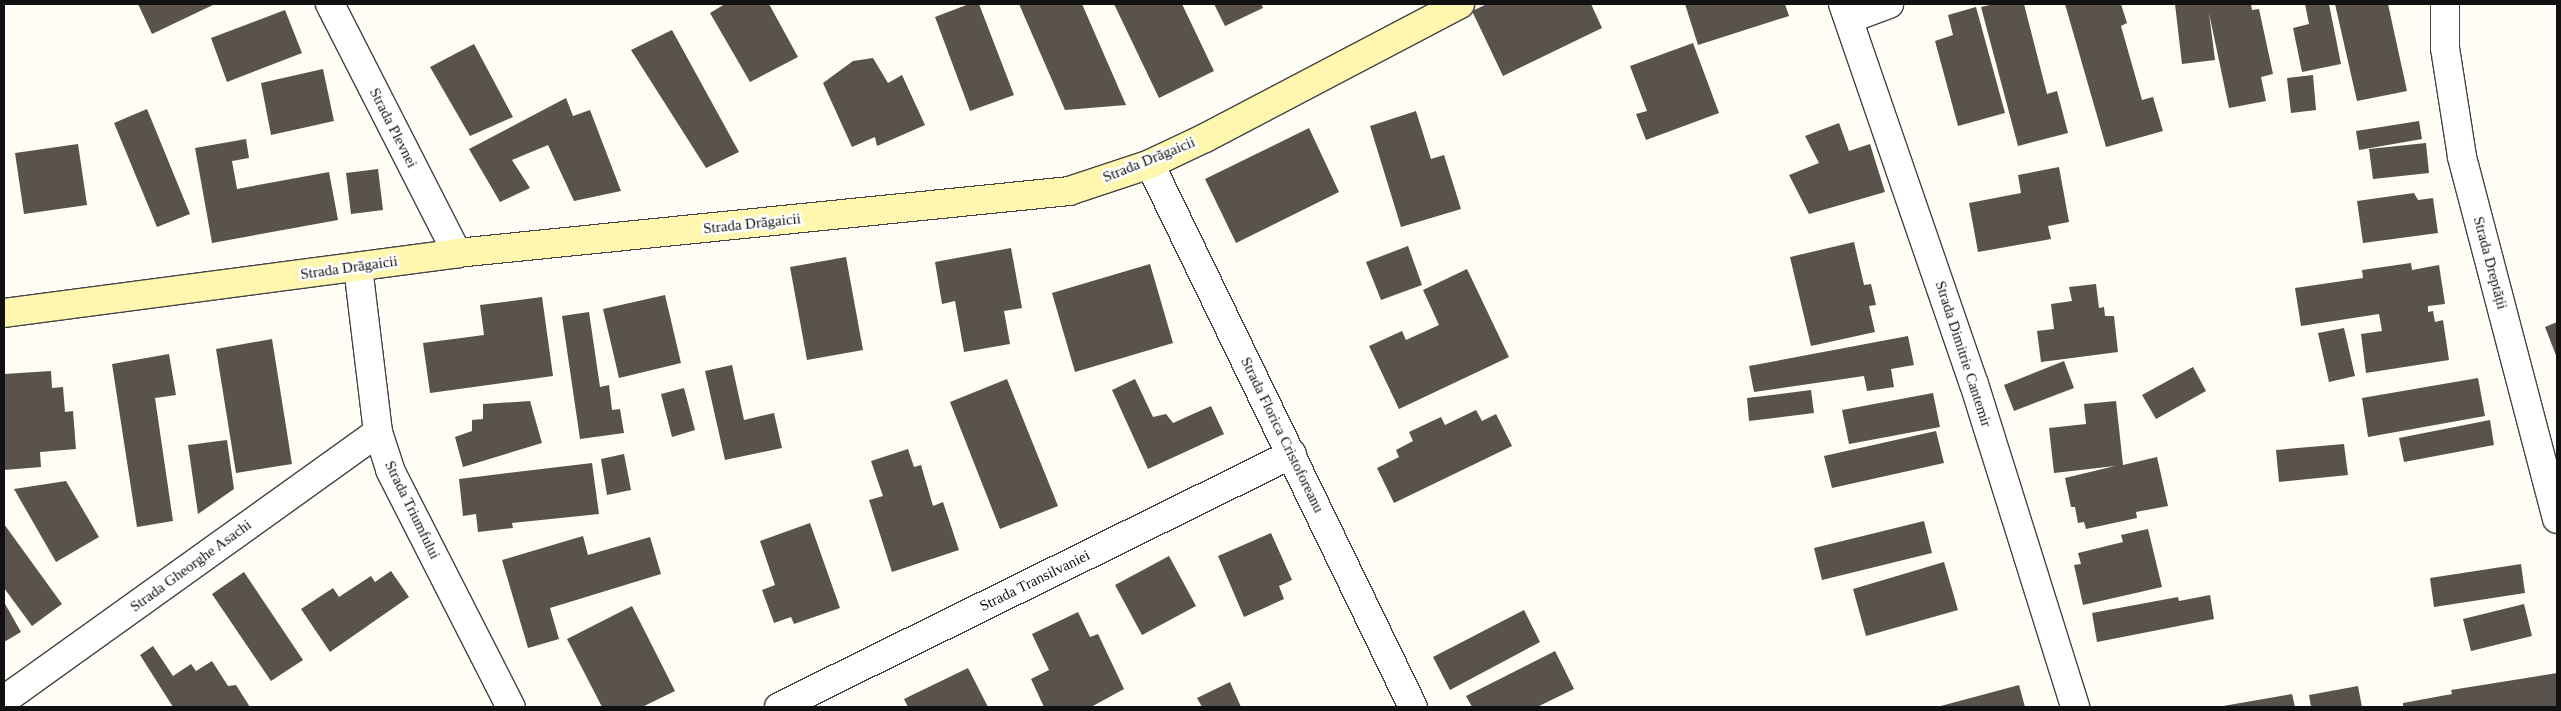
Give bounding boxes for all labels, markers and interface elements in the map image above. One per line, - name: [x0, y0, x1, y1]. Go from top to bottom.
- street label: Strada Plevnei: [365, 85, 421, 171]
- street label: Strada Drăgaicii: [1100, 133, 1198, 187]
- street label: Strada Drăgaicii: [702, 210, 802, 238]
- street label: Strada Dreptății: [2469, 215, 2511, 311]
- street label: Strada Drăgaicii: [299, 252, 399, 284]
- street label: Strada Dimitrie Cantemir: [1931, 279, 1995, 429]
- street label: Strada Florica Cristoforeanu: [1236, 354, 1328, 516]
- street label: Strada Triumfului: [380, 458, 444, 562]
- street label: Strada Gheorghe Asachi: [127, 516, 255, 616]
- street label: Strada Transilvaniei: [977, 546, 1093, 616]

